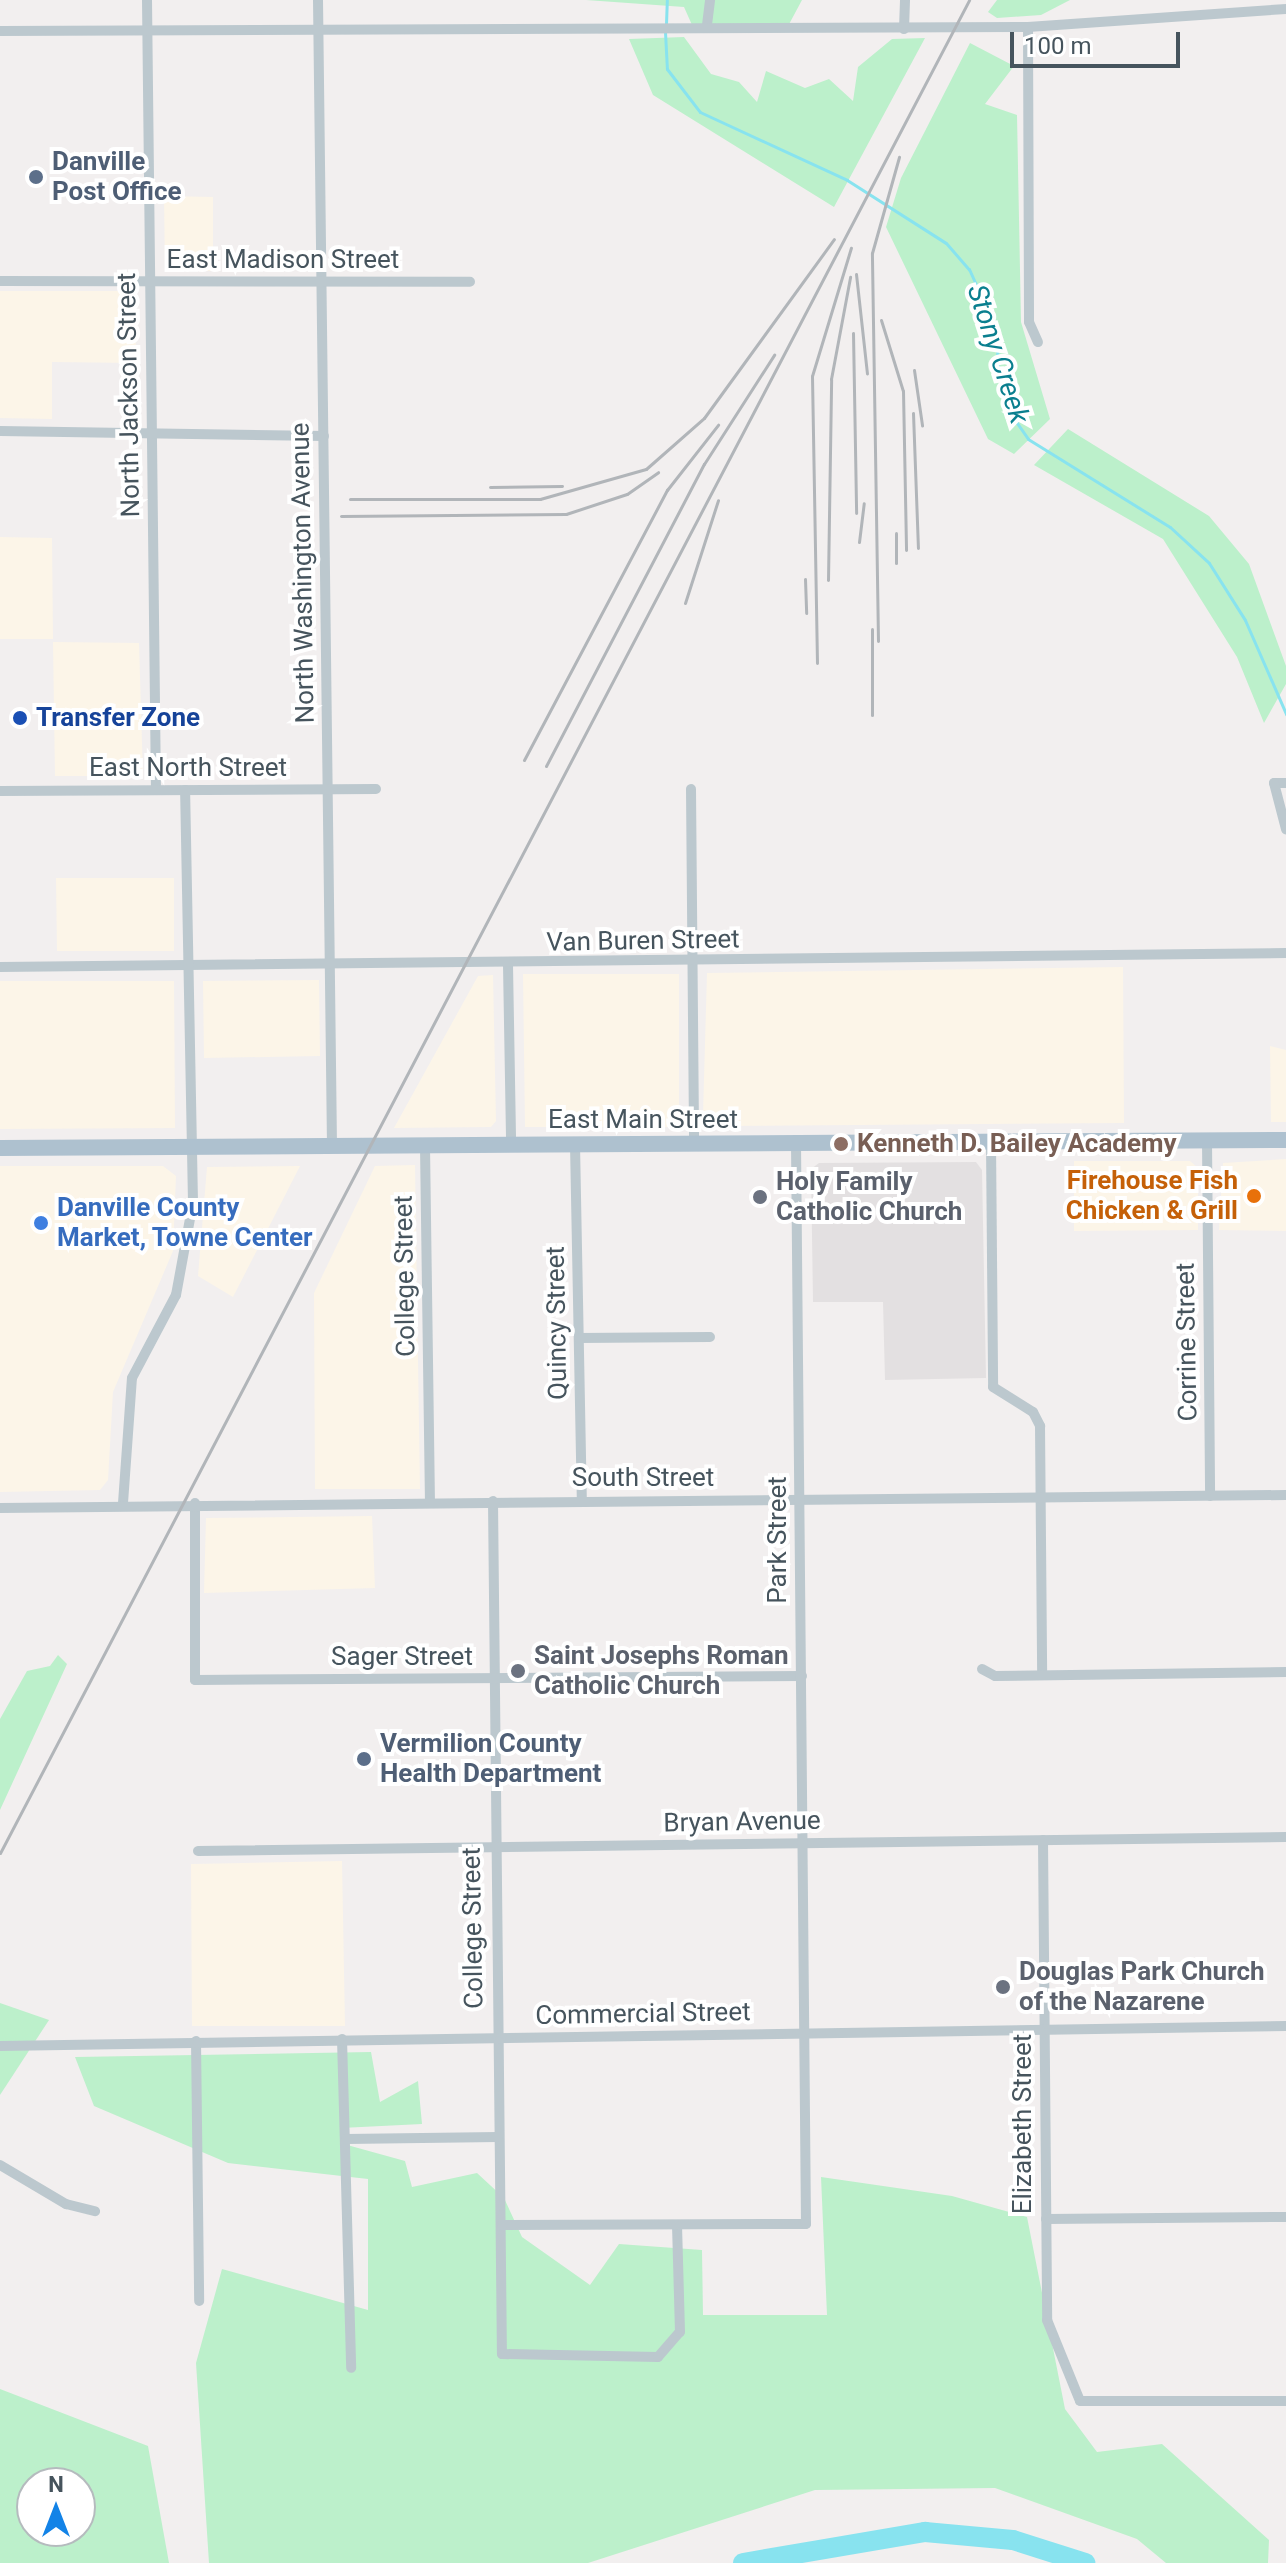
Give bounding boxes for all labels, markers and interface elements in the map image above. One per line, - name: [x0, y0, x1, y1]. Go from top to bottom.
- scale bar: [1014, 16, 1184, 66]
- text: 100 m: [1024, 32, 1091, 60]
- place label: Danville Post Office: [52, 146, 182, 208]
- marker: Danville Post Office: [27, 168, 45, 186]
- street label: East Madison Street: [167, 244, 399, 276]
- street label: North Jackson Street: [111, 272, 147, 518]
- water label: Stony Creek: [960, 280, 1036, 428]
- street label: North Washington Avenue: [285, 422, 321, 724]
- place label: Transfer Zone: [36, 702, 200, 734]
- marker: Transfer Zone: [11, 709, 29, 727]
- street label: East North Street: [89, 752, 287, 784]
- street label: Van Buren Street: [546, 924, 740, 958]
- street label: East Main Street: [548, 1104, 738, 1136]
- place label: Kenneth D. Bailey Academy: [857, 1128, 1177, 1160]
- marker: Kenneth D. Bailey Academy: [832, 1135, 850, 1153]
- place label: Firehouse Fish Chicken & Grill: [1066, 1165, 1238, 1226]
- place label: Holy Family Catholic Church: [776, 1166, 962, 1228]
- marker: Firehouse Fish Chicken & Grill: [1245, 1187, 1263, 1205]
- marker: Holy Family Catholic Church: [751, 1188, 769, 1206]
- place label: Danville County Market, Towne Center: [57, 1192, 313, 1254]
- street label: College Street: [388, 1195, 422, 1357]
- marker: Danville County Market, Towne Center: [32, 1214, 50, 1232]
- street label: Quincy Street: [540, 1246, 574, 1400]
- street label: Corrine Street: [1170, 1262, 1204, 1422]
- street label: South Street: [572, 1462, 714, 1494]
- street label: Park Street: [762, 1476, 794, 1604]
- place label: Saint Josephs Roman Catholic Church: [534, 1640, 789, 1702]
- street label: Sager Street: [331, 1641, 473, 1673]
- marker: Saint Josephs Roman Catholic Church: [509, 1662, 527, 1680]
- place label: Vermilion County Health Department: [380, 1728, 601, 1790]
- marker: Vermilion County Health Department: [355, 1750, 373, 1768]
- street label: Bryan Avenue: [663, 1805, 821, 1839]
- street label: College Street: [456, 1847, 490, 2009]
- place label: Douglas Park Church of the Nazarene: [1019, 1956, 1265, 2018]
- marker: Douglas Park Church of the Nazarene: [994, 1978, 1012, 1996]
- street label: Commercial Street: [535, 1997, 751, 2031]
- street label: Elizabeth Street: [1007, 2034, 1039, 2214]
- north arrow: [16, 2467, 96, 2547]
- text: N: [48, 2472, 64, 2497]

